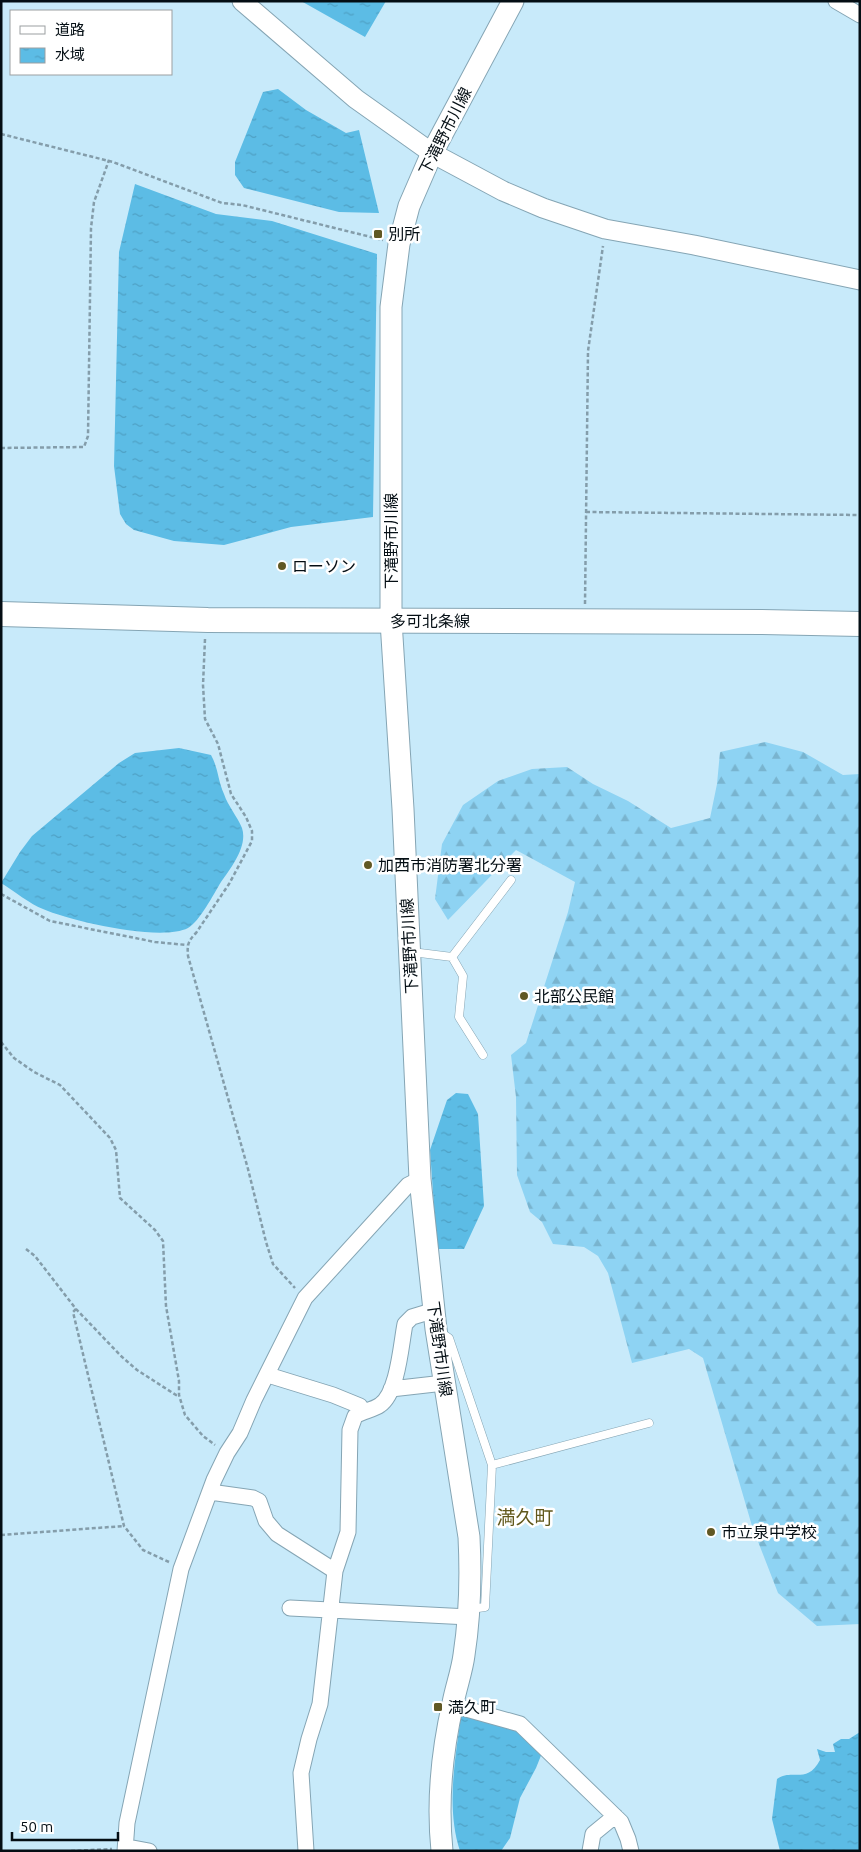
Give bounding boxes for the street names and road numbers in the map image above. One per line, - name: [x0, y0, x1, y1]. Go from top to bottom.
- street label: 下滝野市川線: [415, 84, 475, 178]
- street label: 下滝野市川線: [382, 493, 400, 589]
- street label: 多可北条線: [390, 612, 470, 630]
- street label: 下滝野市川線: [397, 898, 421, 994]
- street label: 下滝野市川線: [424, 1300, 456, 1398]

